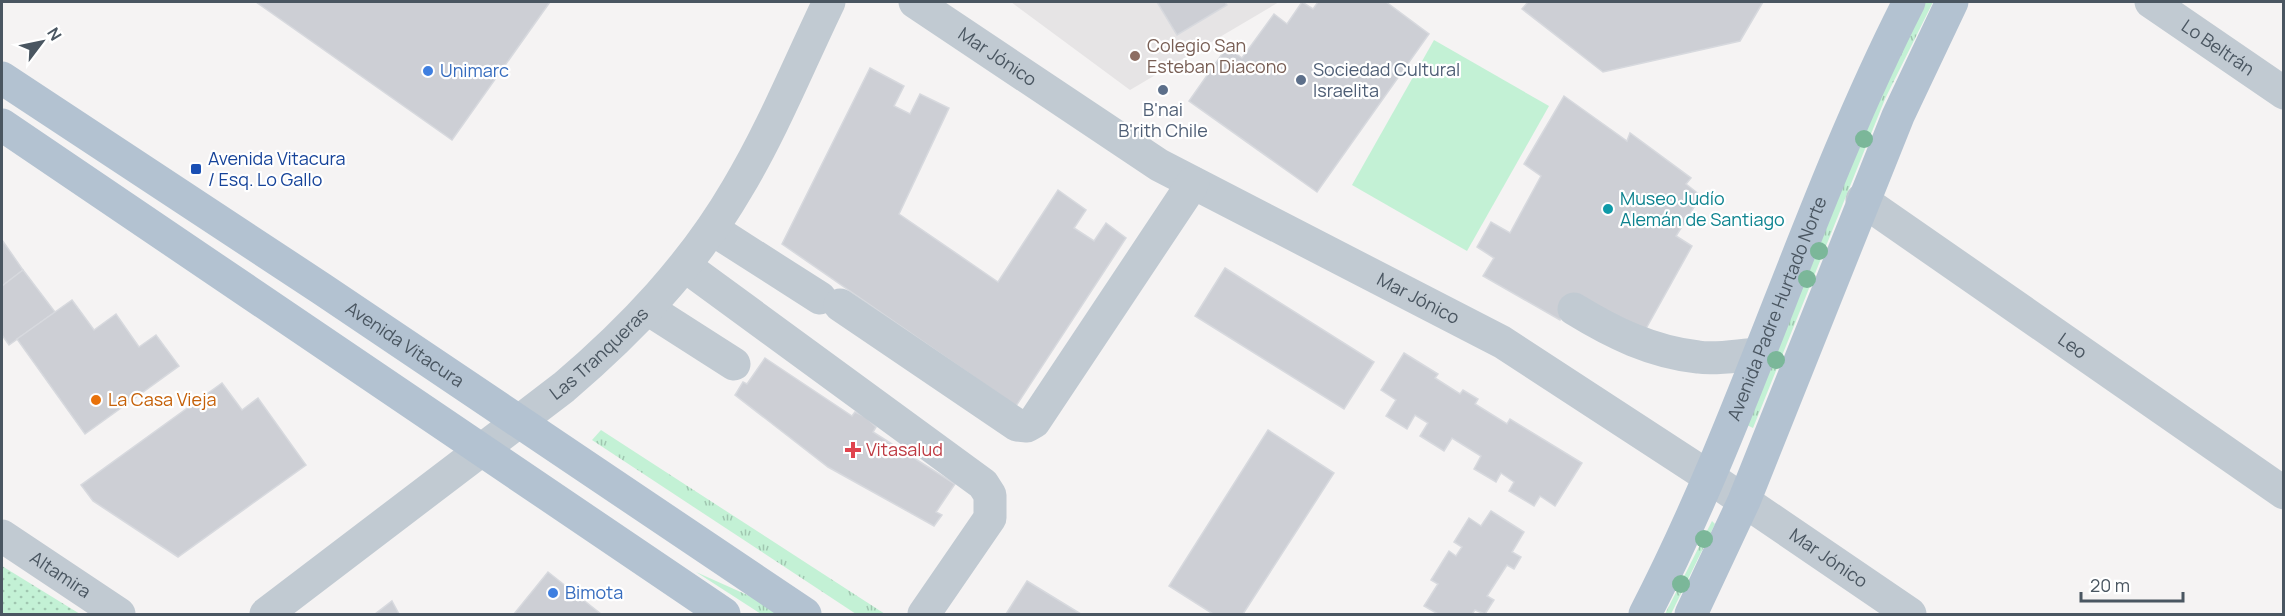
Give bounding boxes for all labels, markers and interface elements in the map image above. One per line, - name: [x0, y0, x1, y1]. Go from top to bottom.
- north arrow: [12, 12, 72, 72]
- street label: Lo Beltrán: [2177, 13, 2260, 80]
- street label: Mar Jónico: [954, 21, 1042, 91]
- text: N: [42, 23, 67, 45]
- place label: Colegio San Esteban Diacono: [1147, 33, 1287, 78]
- marker: Colegio San Esteban Diacono: [1128, 49, 1142, 63]
- place label: Sociedad Cultural Israelita: [1313, 57, 1460, 102]
- place label: Unimarc: [440, 58, 509, 82]
- marker: Unimarc: [421, 64, 435, 78]
- marker: Sociedad Cultural Israelita: [1294, 73, 1308, 87]
- marker: B'nai B'rith Chile: [1156, 83, 1170, 97]
- place label: B'nai B'rith Chile: [1118, 97, 1208, 142]
- place label: Avenida Vitacura / Esq. Lo Gallo: [208, 146, 346, 191]
- marker: Avenida Vitacura / Esq. Lo Gallo: [189, 162, 203, 176]
- place label: Museo Judío Alemán de Santiago: [1620, 186, 1785, 231]
- street label: Avenida Padre Hurtado Norte: [1721, 193, 1832, 424]
- marker: Museo Judío Alemán de Santiago: [1601, 202, 1615, 216]
- street label: Mar Jónico: [1373, 267, 1464, 329]
- street label: Avenida Vitacura: [341, 295, 469, 392]
- street label: Las Tranqueras: [544, 301, 653, 405]
- street label: Leo: [2054, 327, 2092, 364]
- place label: La Casa Vieja: [108, 387, 216, 411]
- marker: La Casa Vieja: [89, 393, 103, 407]
- place label: Vitasalud: [866, 437, 943, 461]
- marker: Vitasalud: [844, 441, 862, 459]
- street label: Mar Jónico: [1785, 522, 1873, 593]
- street label: Altamira: [26, 545, 96, 603]
- scale bar: [2081, 565, 2183, 603]
- text: 20 m: [2090, 573, 2130, 597]
- place label: Bimota: [565, 580, 623, 604]
- marker: Bimota: [546, 586, 560, 600]

